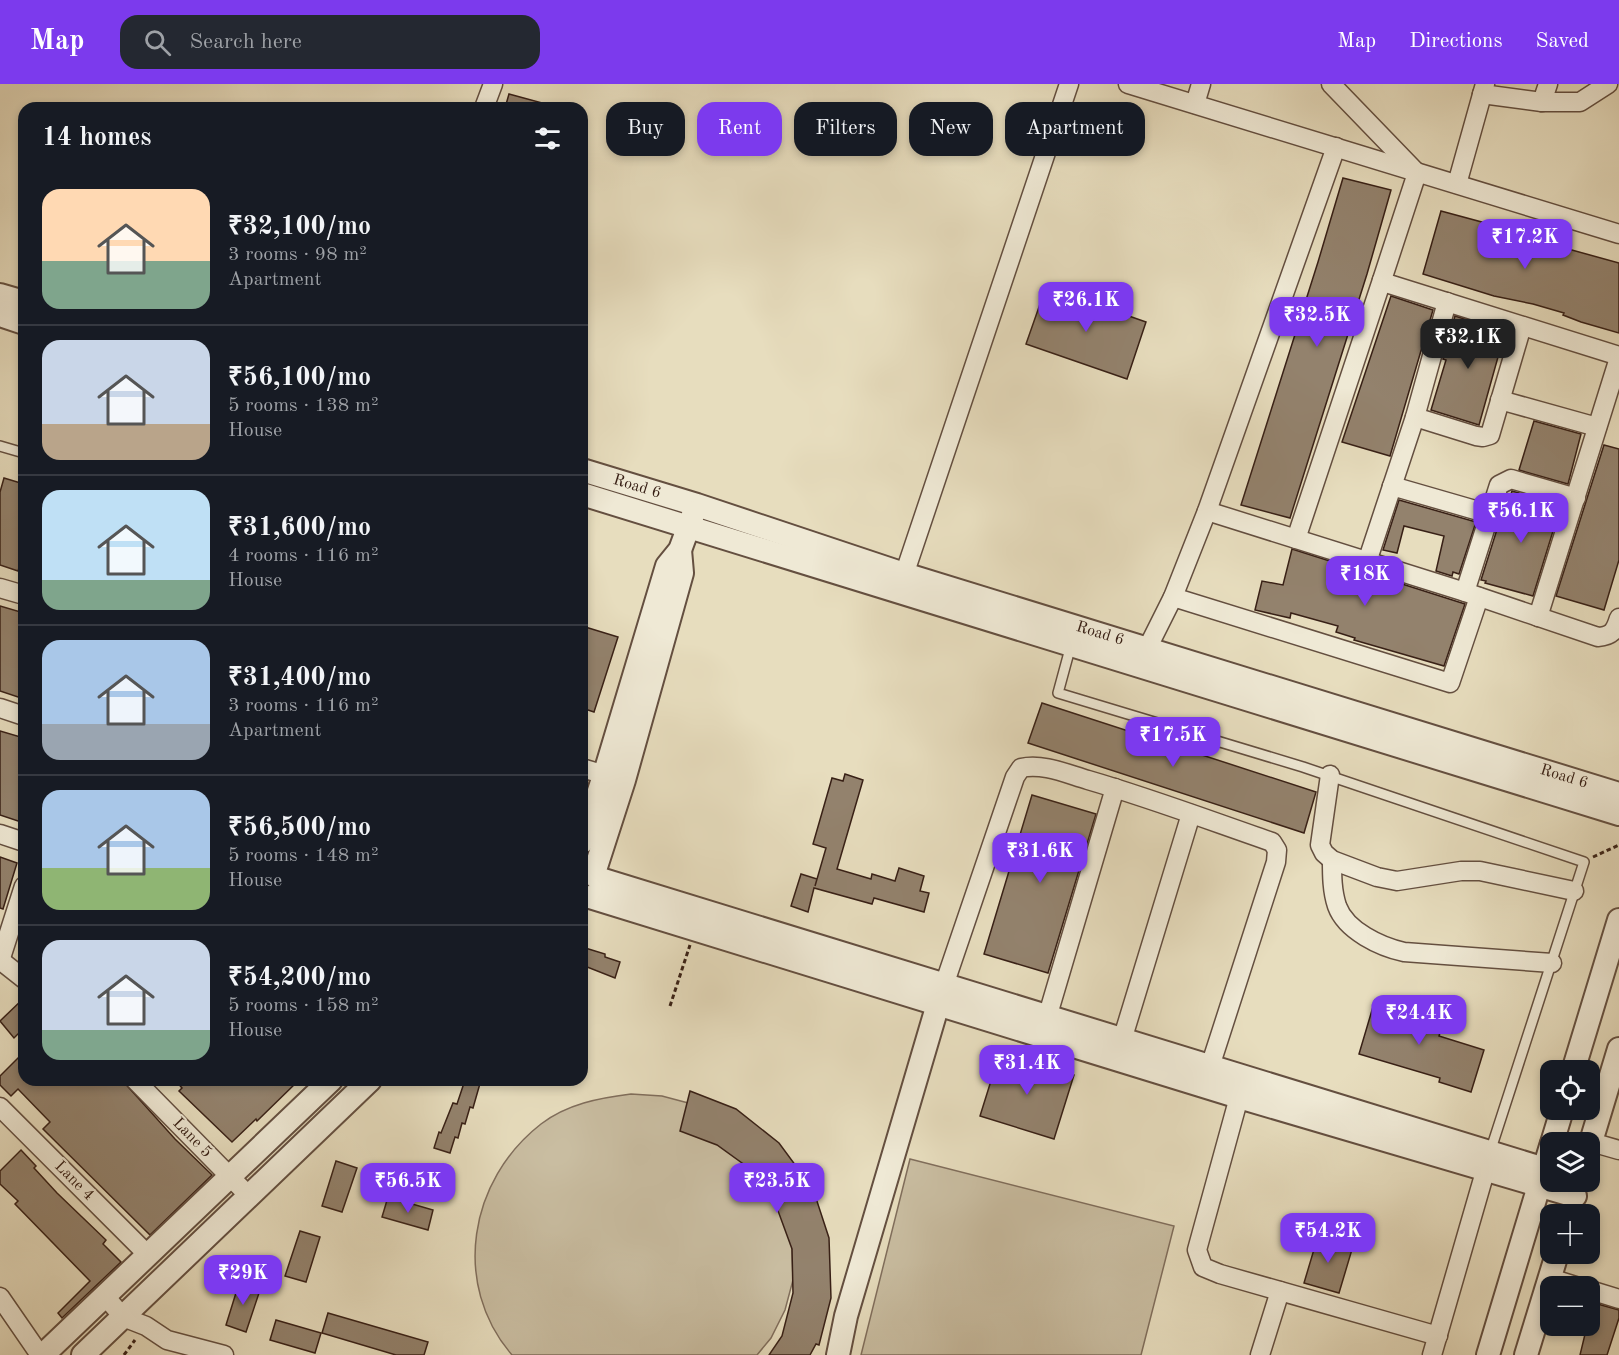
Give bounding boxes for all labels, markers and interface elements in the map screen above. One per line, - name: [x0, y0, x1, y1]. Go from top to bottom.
- search box: [120, 15, 540, 69]
- icon: search: [141, 26, 174, 59]
- text: Map: [30, 28, 84, 56]
- text: Search here: [189, 31, 302, 53]
- text: Map: [1337, 31, 1376, 52]
- text: Directions: [1409, 31, 1503, 52]
- text: Saved: [1536, 31, 1589, 52]
- chip: Buy: [606, 102, 685, 156]
- chip: Rent: [697, 102, 782, 156]
- chip: Filters: [794, 102, 897, 156]
- chip: New: [909, 102, 993, 156]
- chip: Apartment: [1005, 102, 1145, 156]
- icon: filters: [531, 122, 564, 155]
- text: 14 homes: [42, 125, 151, 151]
- icon: home: [90, 213, 162, 285]
- text: ₹32,100/mo: [228, 214, 371, 240]
- pin: ₹17.2K: [1476, 219, 1574, 270]
- text: ₹17.2K: [1491, 228, 1559, 248]
- text: 3 rooms · 98 m²: [228, 245, 367, 265]
- text: Apartment: [228, 270, 322, 290]
- pin: ₹26.1K: [1037, 282, 1135, 333]
- text: ₹26.1K: [1052, 291, 1120, 311]
- pin: ₹32.5K: [1268, 297, 1366, 348]
- text: ₹32.5K: [1283, 306, 1351, 326]
- pin: ₹32.1K: [1419, 319, 1517, 370]
- text: ₹32.1K: [1434, 328, 1502, 348]
- icon: home: [90, 364, 162, 436]
- text: ₹56,100/mo: [228, 365, 371, 391]
- text: 5 rooms · 138 m²: [228, 396, 378, 416]
- text: House: [228, 421, 282, 441]
- street label: Road 6: [611, 472, 663, 502]
- pin: ₹56.1K: [1472, 493, 1570, 544]
- text: ₹56.1K: [1487, 502, 1555, 522]
- icon: home: [90, 514, 162, 586]
- text: ₹31,600/mo: [228, 515, 371, 541]
- text: 4 rooms · 116 m²: [228, 546, 378, 566]
- pin: ₹18K: [1329, 556, 1401, 607]
- text: ₹18K: [1340, 565, 1390, 585]
- text: House: [228, 571, 282, 591]
- street label: Road 6: [1074, 619, 1126, 649]
- icon: home: [90, 664, 162, 736]
- text: ₹31,400/mo: [228, 665, 371, 691]
- text: 3 rooms · 116 m²: [228, 696, 378, 716]
- pin: ₹17.5K: [1124, 717, 1222, 768]
- text: Apartment: [228, 721, 322, 741]
- text: ₹17.5K: [1139, 726, 1207, 746]
- street label: Road 6: [1538, 762, 1590, 792]
- icon: home: [90, 814, 162, 886]
- text: ₹56,500/mo: [228, 815, 371, 841]
- pin: ₹31.6K: [991, 833, 1089, 884]
- text: ₹31.6K: [1006, 842, 1074, 862]
- text: 5 rooms · 148 m²: [228, 846, 378, 866]
- text: House: [228, 871, 282, 891]
- icon: home: [90, 964, 162, 1036]
- text: ₹54,200/mo: [228, 965, 371, 991]
- pin: ₹24.4K: [1370, 995, 1468, 1046]
- text: 5 rooms · 158 m²: [228, 996, 378, 1016]
- text: ₹24.4K: [1385, 1004, 1453, 1024]
- text: House: [228, 1021, 282, 1041]
- pin: ₹31.4K: [978, 1045, 1076, 1096]
- text: ₹31.4K: [993, 1054, 1061, 1074]
- map controls: [1540, 1060, 1600, 1336]
- button: locate: [1540, 1060, 1600, 1120]
- street label: Lane 5: [169, 1115, 215, 1161]
- button: layers: [1540, 1132, 1600, 1192]
- street label: Lane 4: [51, 1158, 97, 1204]
- pin: ₹56.5K: [359, 1163, 457, 1214]
- pin: ₹23.5K: [728, 1163, 826, 1214]
- text: ₹56.5K: [374, 1172, 442, 1192]
- text: ₹23.5K: [743, 1172, 811, 1192]
- button: +: [1540, 1204, 1600, 1264]
- pin: ₹54.2K: [1279, 1213, 1377, 1264]
- text: ₹54.2K: [1294, 1222, 1362, 1242]
- pin: ₹29K: [207, 1255, 279, 1306]
- text: ₹29K: [218, 1264, 268, 1284]
- button: −: [1540, 1276, 1600, 1336]

